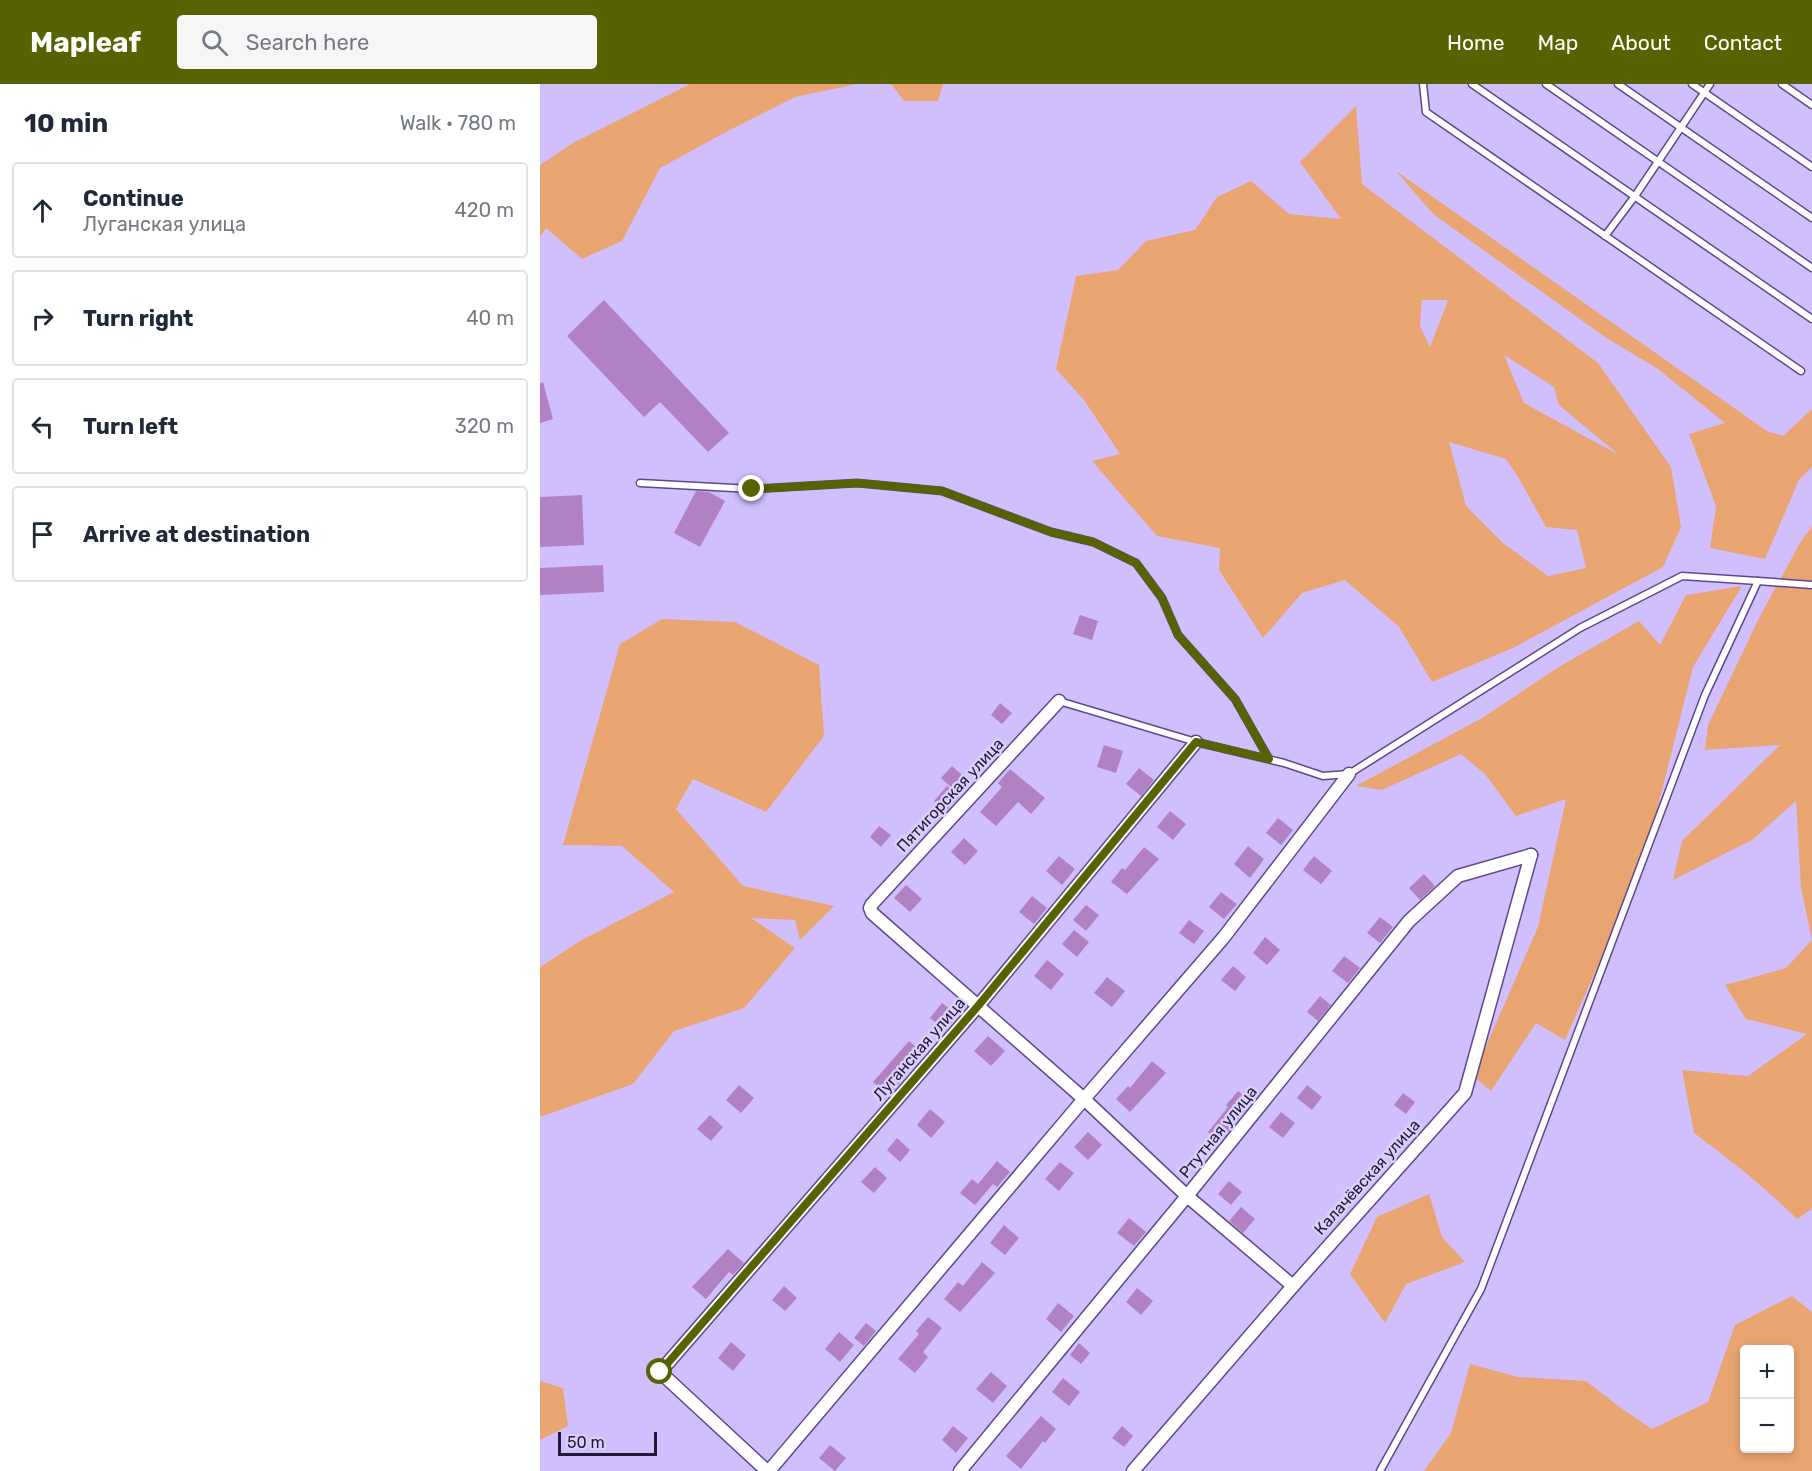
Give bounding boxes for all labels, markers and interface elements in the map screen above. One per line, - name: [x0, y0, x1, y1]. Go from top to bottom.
- search box: [177, 15, 597, 69]
- text: Mapleaf: [30, 26, 141, 59]
- icon: search: [198, 26, 231, 59]
- text: Search here: [246, 29, 369, 56]
- text: Home: [1447, 30, 1504, 55]
- text: Map: [1537, 30, 1578, 55]
- text: About: [1611, 30, 1671, 55]
- text: Contact: [1704, 30, 1782, 55]
- text: 10 min: [24, 108, 108, 139]
- text: Walk · 780 m: [400, 111, 516, 135]
- text: Continue: [83, 185, 184, 212]
- icon: ahead: [26, 194, 59, 227]
- text: 420 m: [454, 198, 514, 222]
- text: Луганская улица: [83, 212, 246, 236]
- icon: right: [26, 302, 59, 335]
- text: Turn right: [83, 305, 193, 332]
- text: 40 m: [466, 306, 514, 330]
- icon: left: [26, 410, 59, 443]
- text: Turn left: [83, 413, 178, 440]
- text: 320 m: [455, 414, 514, 438]
- route end: [738, 475, 764, 501]
- icon: arrive: [26, 518, 59, 551]
- text: Arrive at destination: [83, 521, 310, 548]
- street label: Пятигорская улица: [892, 734, 1008, 856]
- street label: Луганская улица: [869, 994, 969, 1104]
- street label: Ртутная улица: [1175, 1082, 1261, 1182]
- street label: Калачёвская улица: [1310, 1115, 1424, 1239]
- map controls: [1740, 1345, 1794, 1453]
- button: +: [1740, 1345, 1794, 1399]
- route start: [646, 1358, 672, 1384]
- button: −: [1740, 1399, 1794, 1453]
- scale bar: [558, 1429, 657, 1456]
- text: 50 m: [567, 1433, 605, 1452]

